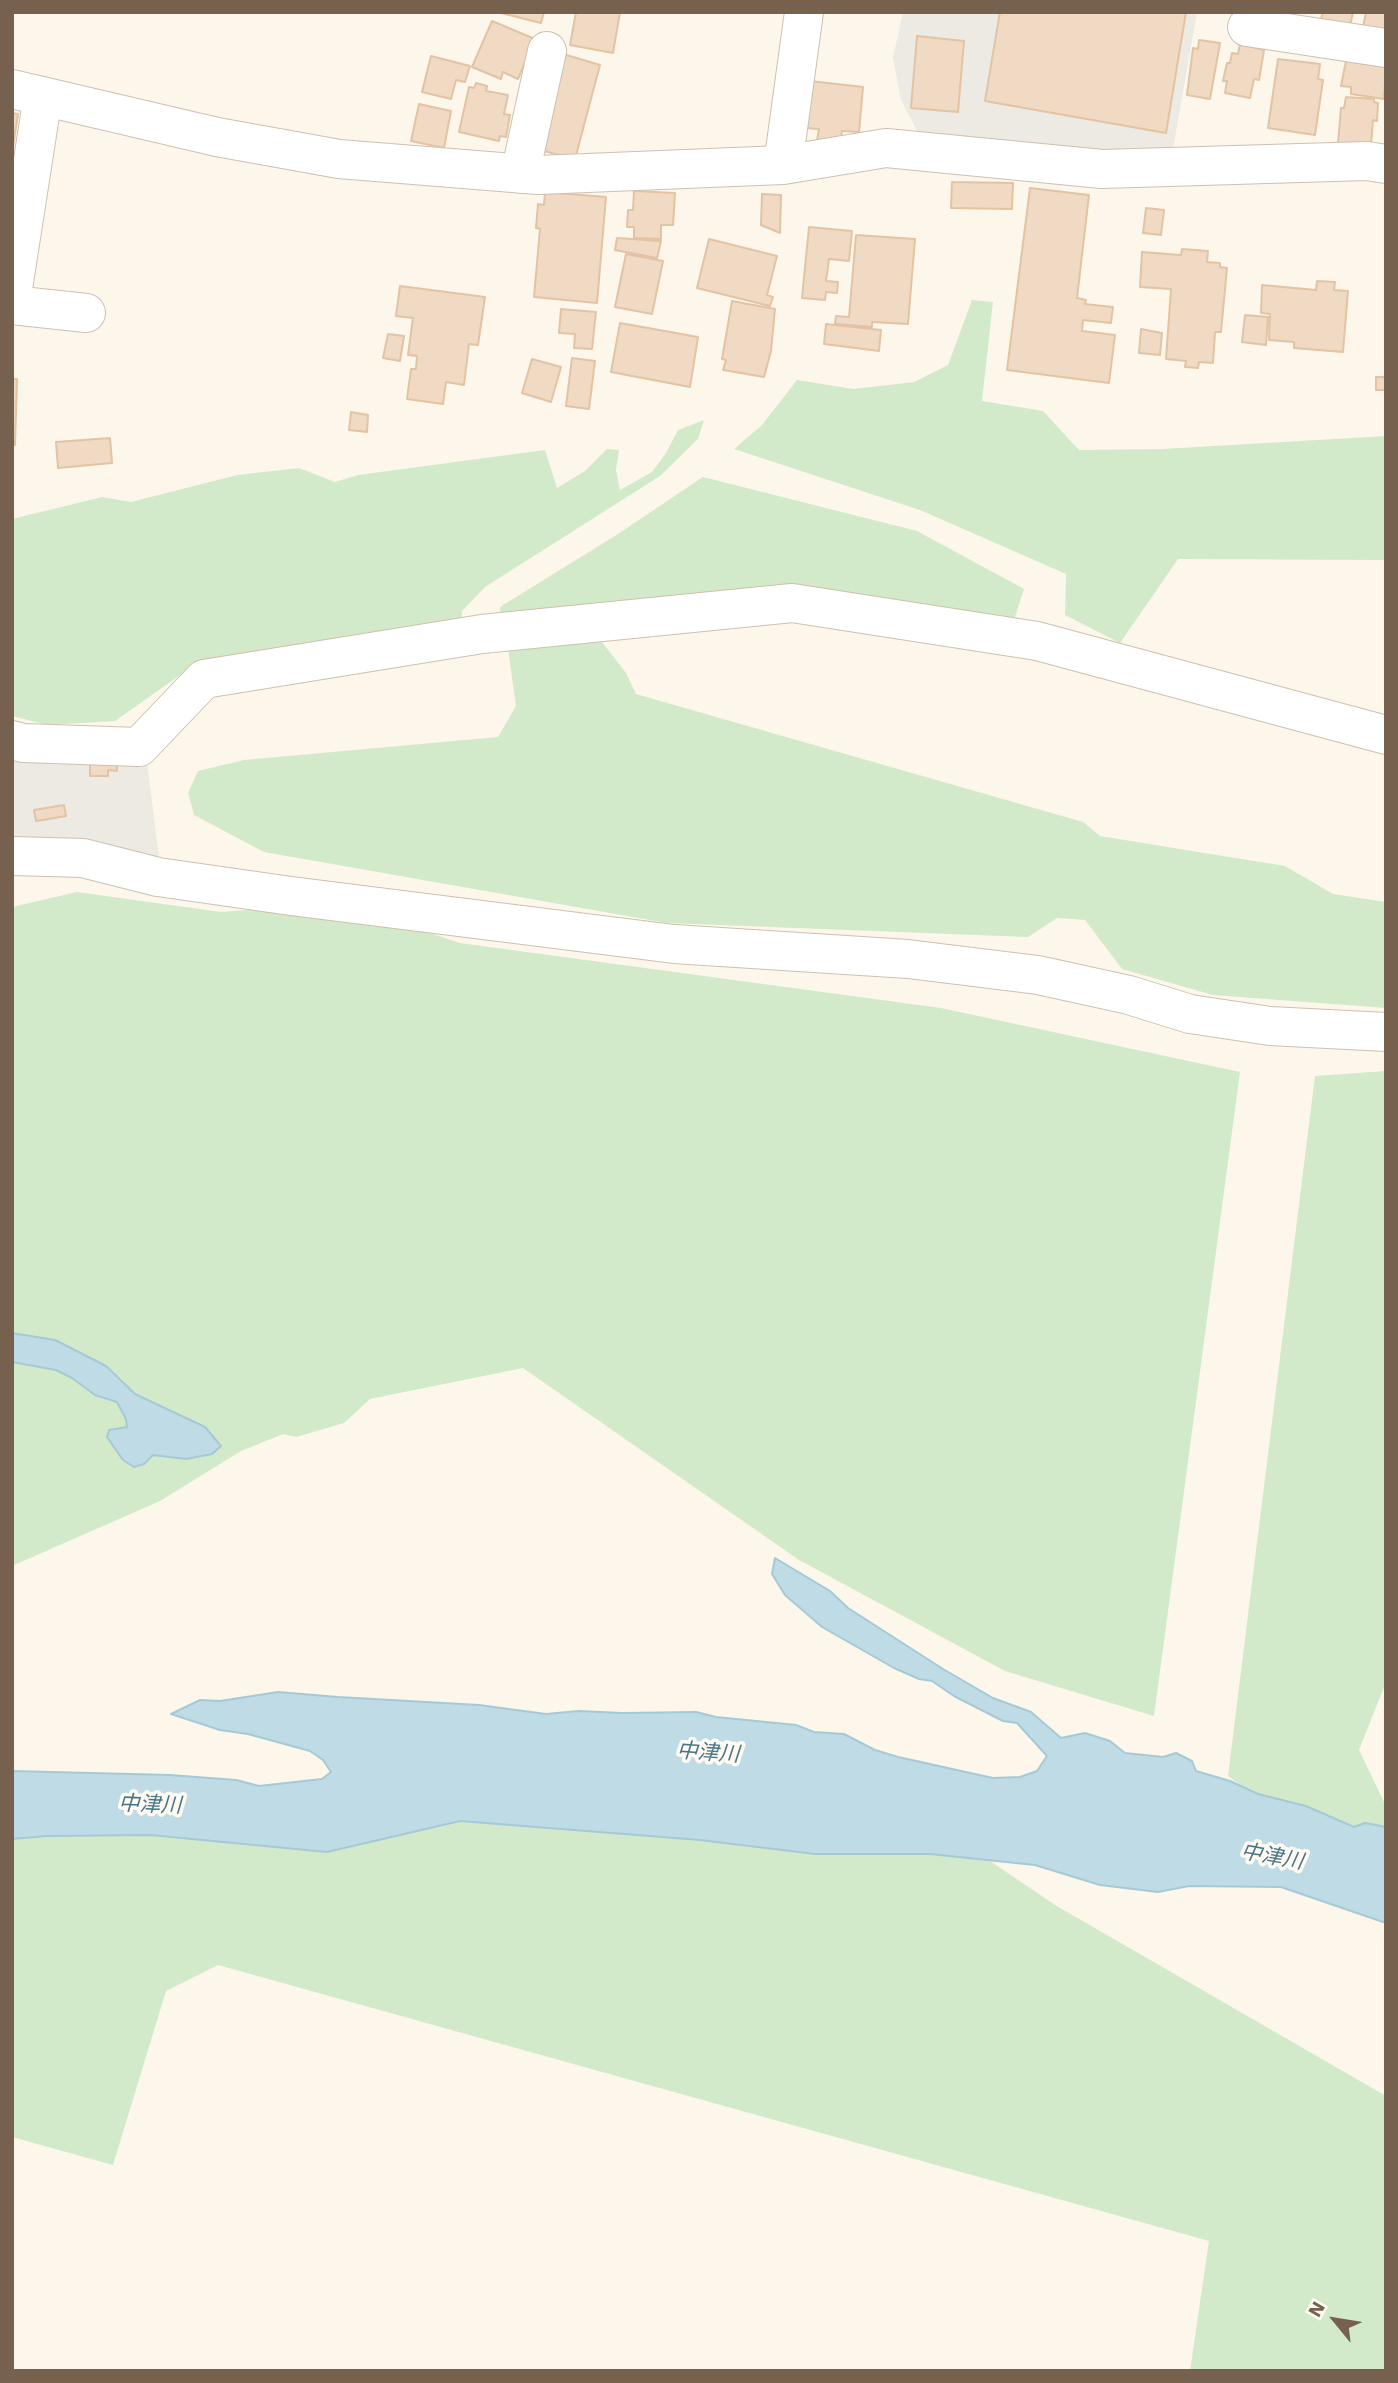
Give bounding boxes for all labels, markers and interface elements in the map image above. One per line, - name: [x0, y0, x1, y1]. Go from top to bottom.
- water label: 中津川: [676, 1738, 740, 1768]
- water label: 中津川: [118, 1791, 182, 1819]
- water label: 中津川: [1239, 1839, 1305, 1875]
- north arrow: [1300, 2285, 1370, 2355]
- text: N: [1303, 2297, 1330, 2321]

